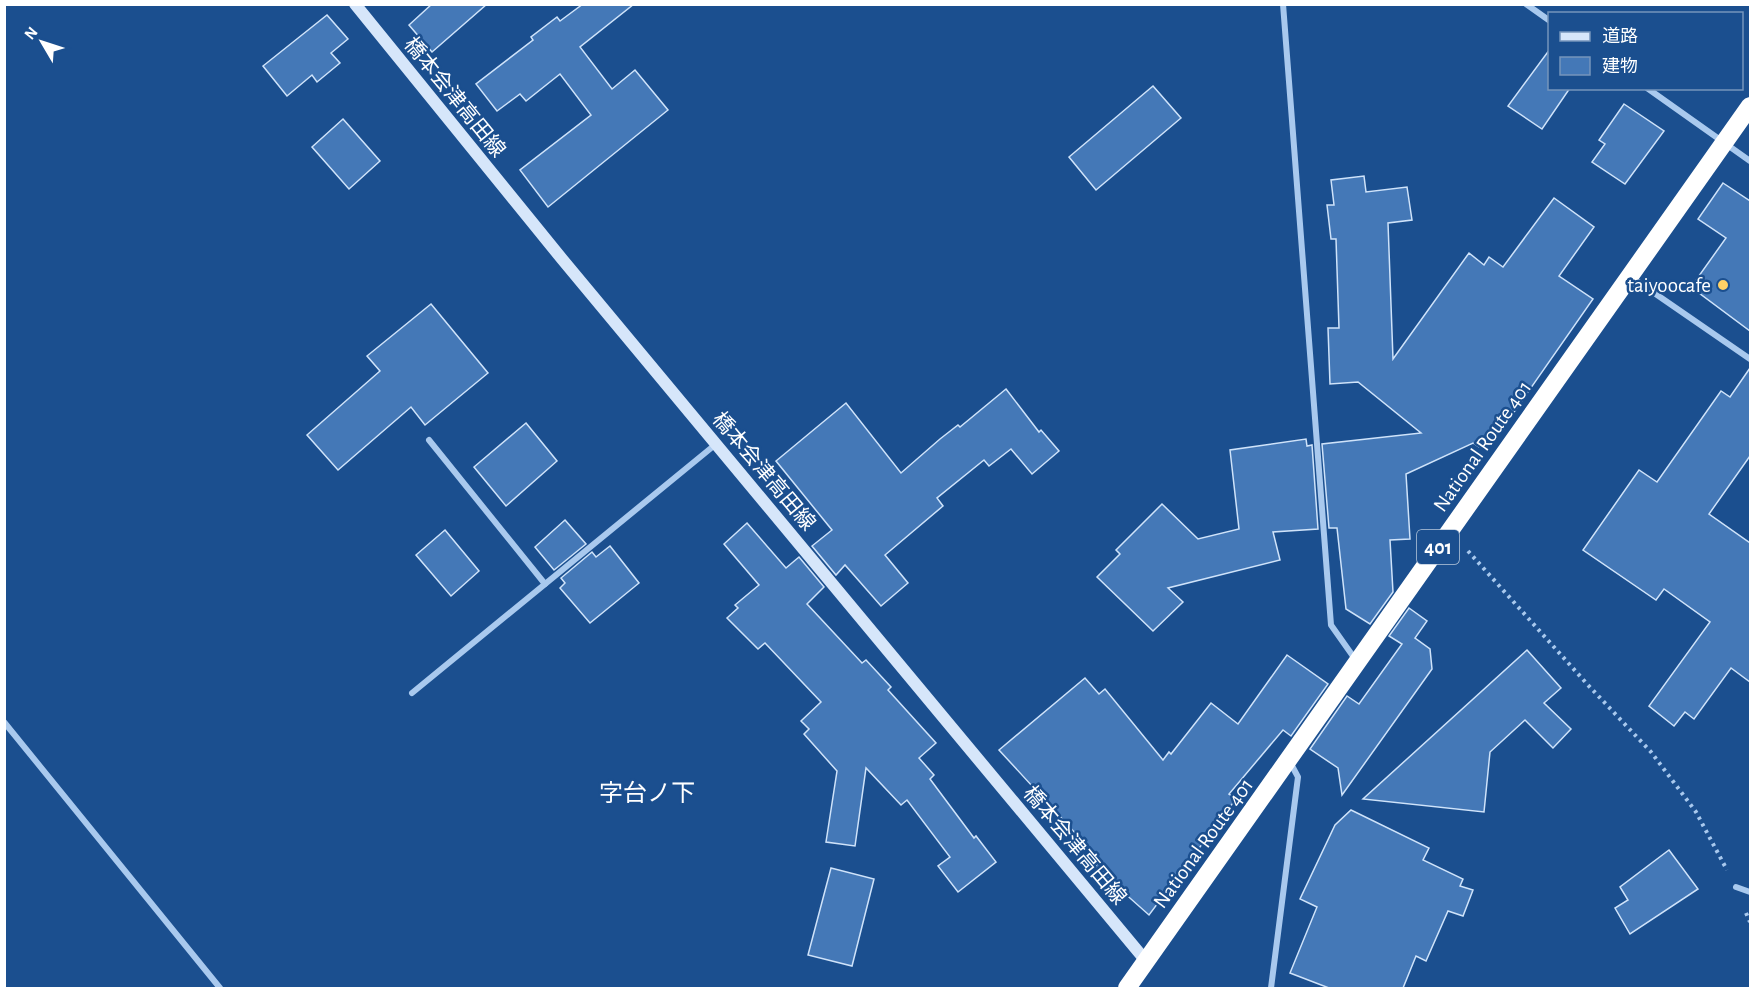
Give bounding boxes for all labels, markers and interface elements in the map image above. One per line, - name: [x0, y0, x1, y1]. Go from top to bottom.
- north arrow: [12, 12, 72, 72]
- legend: [1548, 12, 1743, 90]
- text: N: [21, 24, 41, 43]
- text: 道路: [1602, 26, 1638, 46]
- street label: 橋本会津高田線: [400, 33, 510, 161]
- text: 建物: [1602, 56, 1638, 76]
- place label: taiyoocafe: [1627, 275, 1711, 296]
- marker: taiyoocafe: [1716, 278, 1730, 292]
- street label: National Route 401: [1429, 377, 1535, 516]
- street label: 橋本会津高田線: [708, 408, 820, 534]
- road number: 401: [1417, 530, 1459, 564]
- street label: National Route 401: [1149, 775, 1257, 912]
- district label: 字台ノ下: [599, 780, 695, 806]
- street label: 橋本会津高田線: [1019, 782, 1131, 908]

